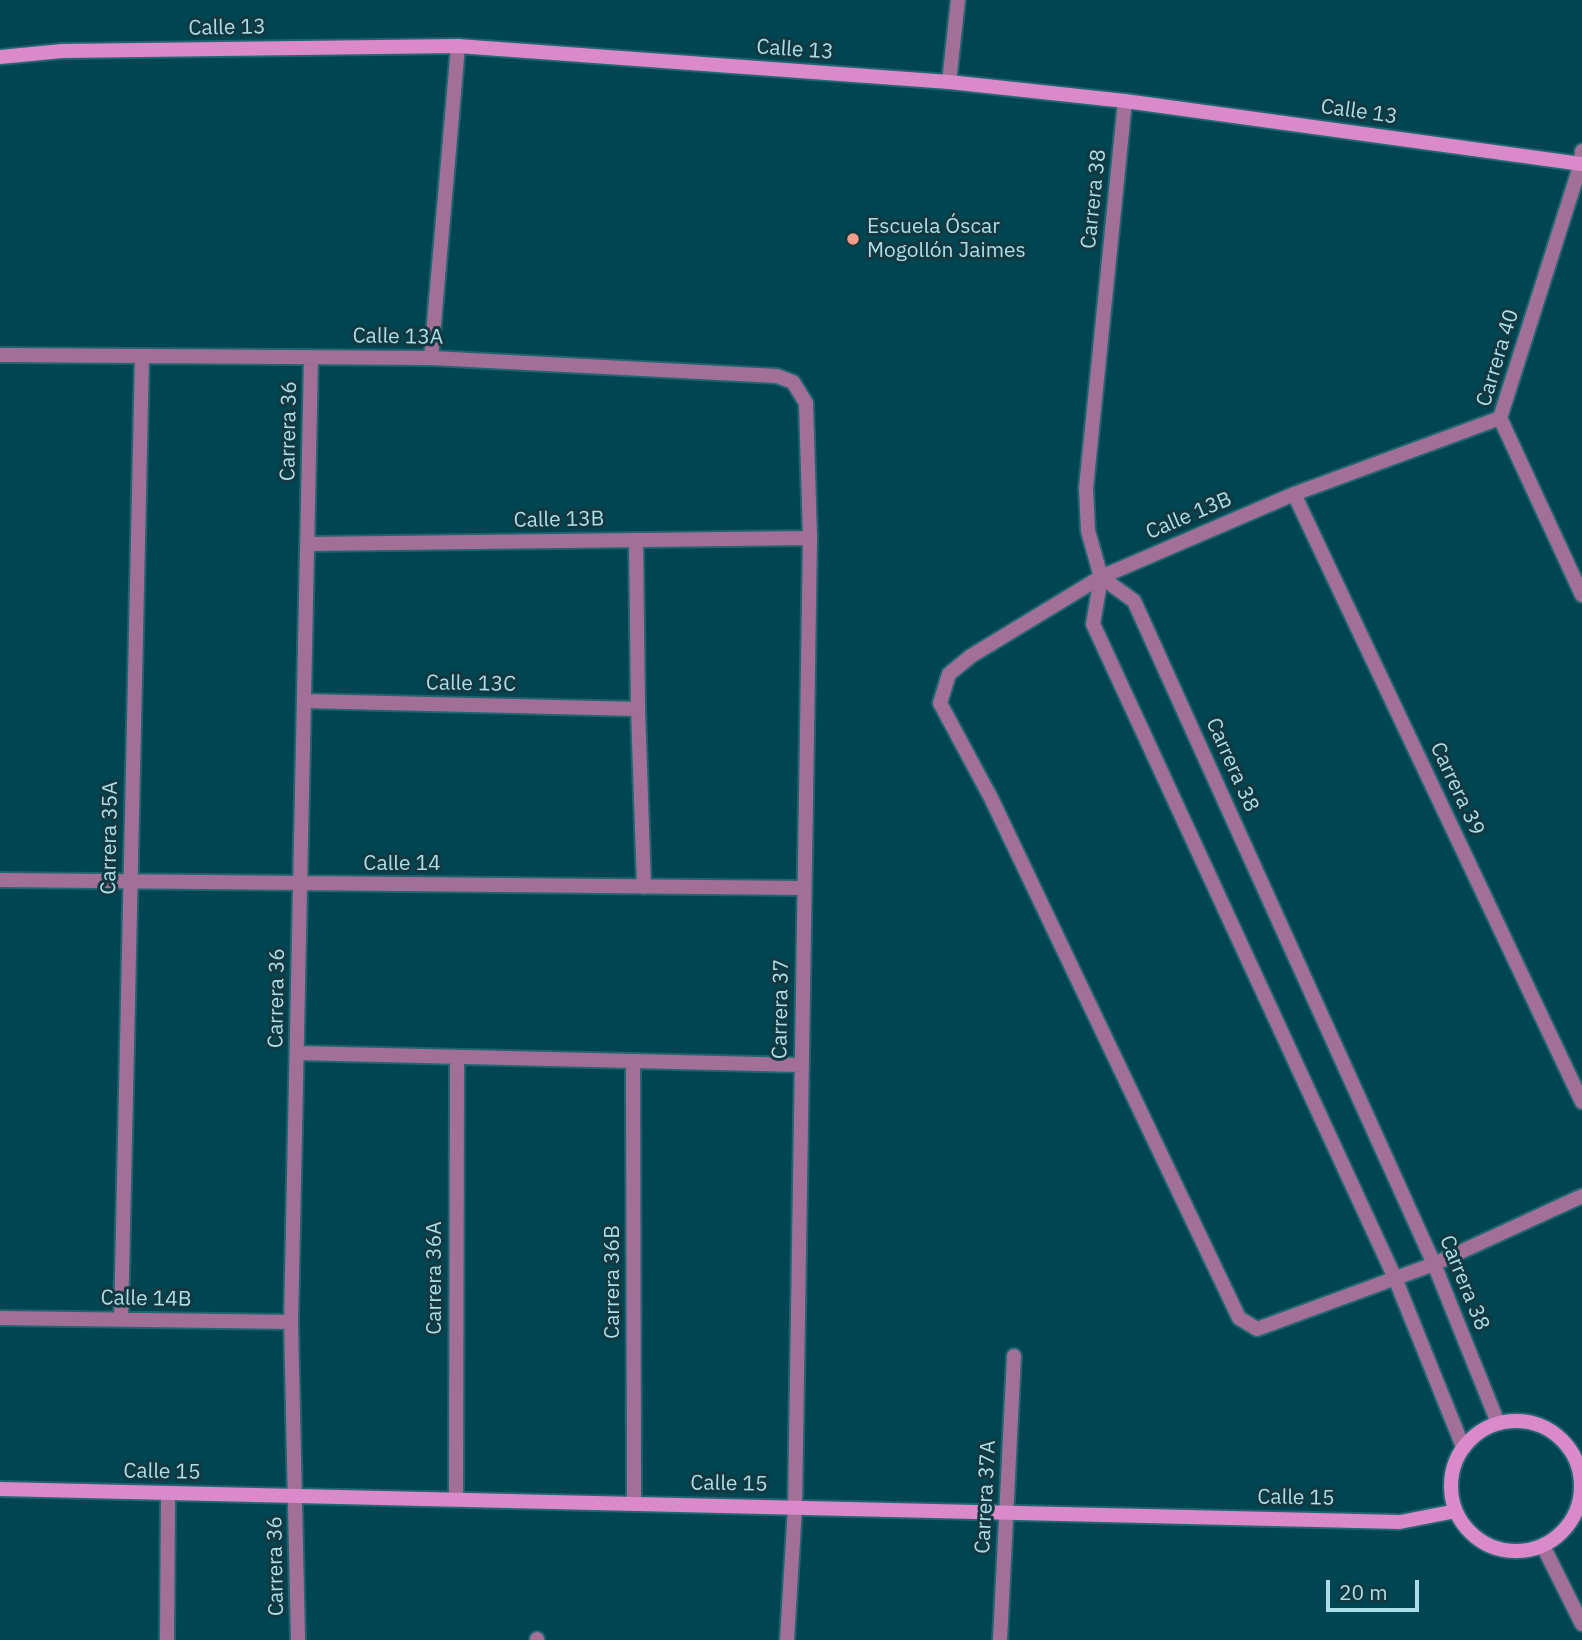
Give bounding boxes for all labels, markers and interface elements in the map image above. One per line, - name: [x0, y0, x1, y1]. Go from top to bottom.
- street label: Calle 13: [188, 15, 266, 41]
- street label: Calle 13: [756, 35, 834, 65]
- street label: Calle 13: [1319, 94, 1399, 130]
- street label: Carrera 38: [1076, 148, 1112, 250]
- place label: Escuela Óscar Mogollón Jaimes: [867, 214, 1026, 264]
- marker: Escuela Óscar Mogollón Jaimes: [845, 231, 861, 247]
- street label: Carrera 40: [1471, 306, 1525, 410]
- street label: Calle 13A: [352, 324, 444, 350]
- street label: Carrera 36: [276, 381, 302, 481]
- street label: Calle 13B: [1142, 487, 1236, 545]
- street label: Calle 13B: [513, 507, 605, 533]
- street label: Calle 13C: [426, 671, 516, 697]
- street label: Carrera 38: [1200, 714, 1264, 816]
- street label: Carrera 39: [1424, 738, 1490, 840]
- street label: Carrera 35A: [96, 781, 124, 895]
- street label: Calle 14: [363, 851, 441, 877]
- street label: Carrera 36: [264, 948, 290, 1048]
- street label: Carrera 37: [768, 959, 794, 1059]
- street label: Carrera 36A: [422, 1221, 448, 1335]
- street label: Carrera 36B: [600, 1225, 626, 1339]
- street label: Carrera 38: [1434, 1232, 1494, 1334]
- street label: Calle 14B: [100, 1286, 192, 1312]
- street label: Carrera 37A: [970, 1440, 1002, 1554]
- street label: Calle 15: [123, 1459, 201, 1485]
- street label: Calle 15: [690, 1471, 768, 1497]
- street label: Calle 15: [1257, 1485, 1335, 1511]
- street label: Carrera 36: [263, 1516, 289, 1616]
- scale bar: [1330, 1566, 1423, 1610]
- text: 20 m: [1339, 1578, 1388, 1606]

